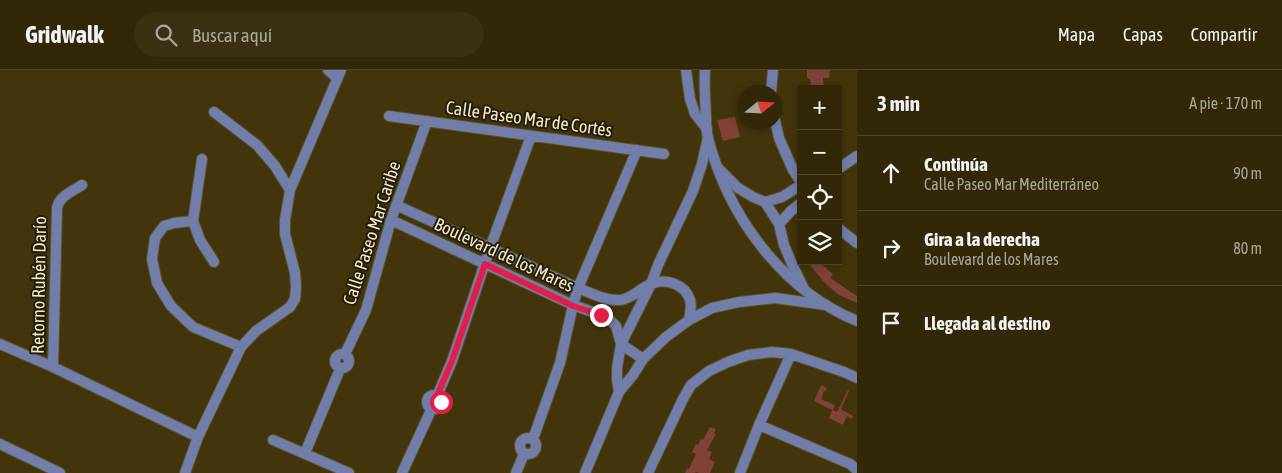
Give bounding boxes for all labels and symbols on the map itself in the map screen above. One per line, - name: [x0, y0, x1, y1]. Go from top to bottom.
- north arrow: [737, 85, 782, 130]
- street label: Calle Paseo Mar de Cortés: [445, 96, 613, 141]
- street label: Calle Paseo Mar Caribe: [338, 159, 405, 307]
- street label: Boulevard de los Mares: [431, 213, 577, 296]
- street label: Retorno Rubén Darío: [27, 216, 50, 354]
- route end: [590, 304, 613, 327]
- route start: [430, 391, 453, 414]

